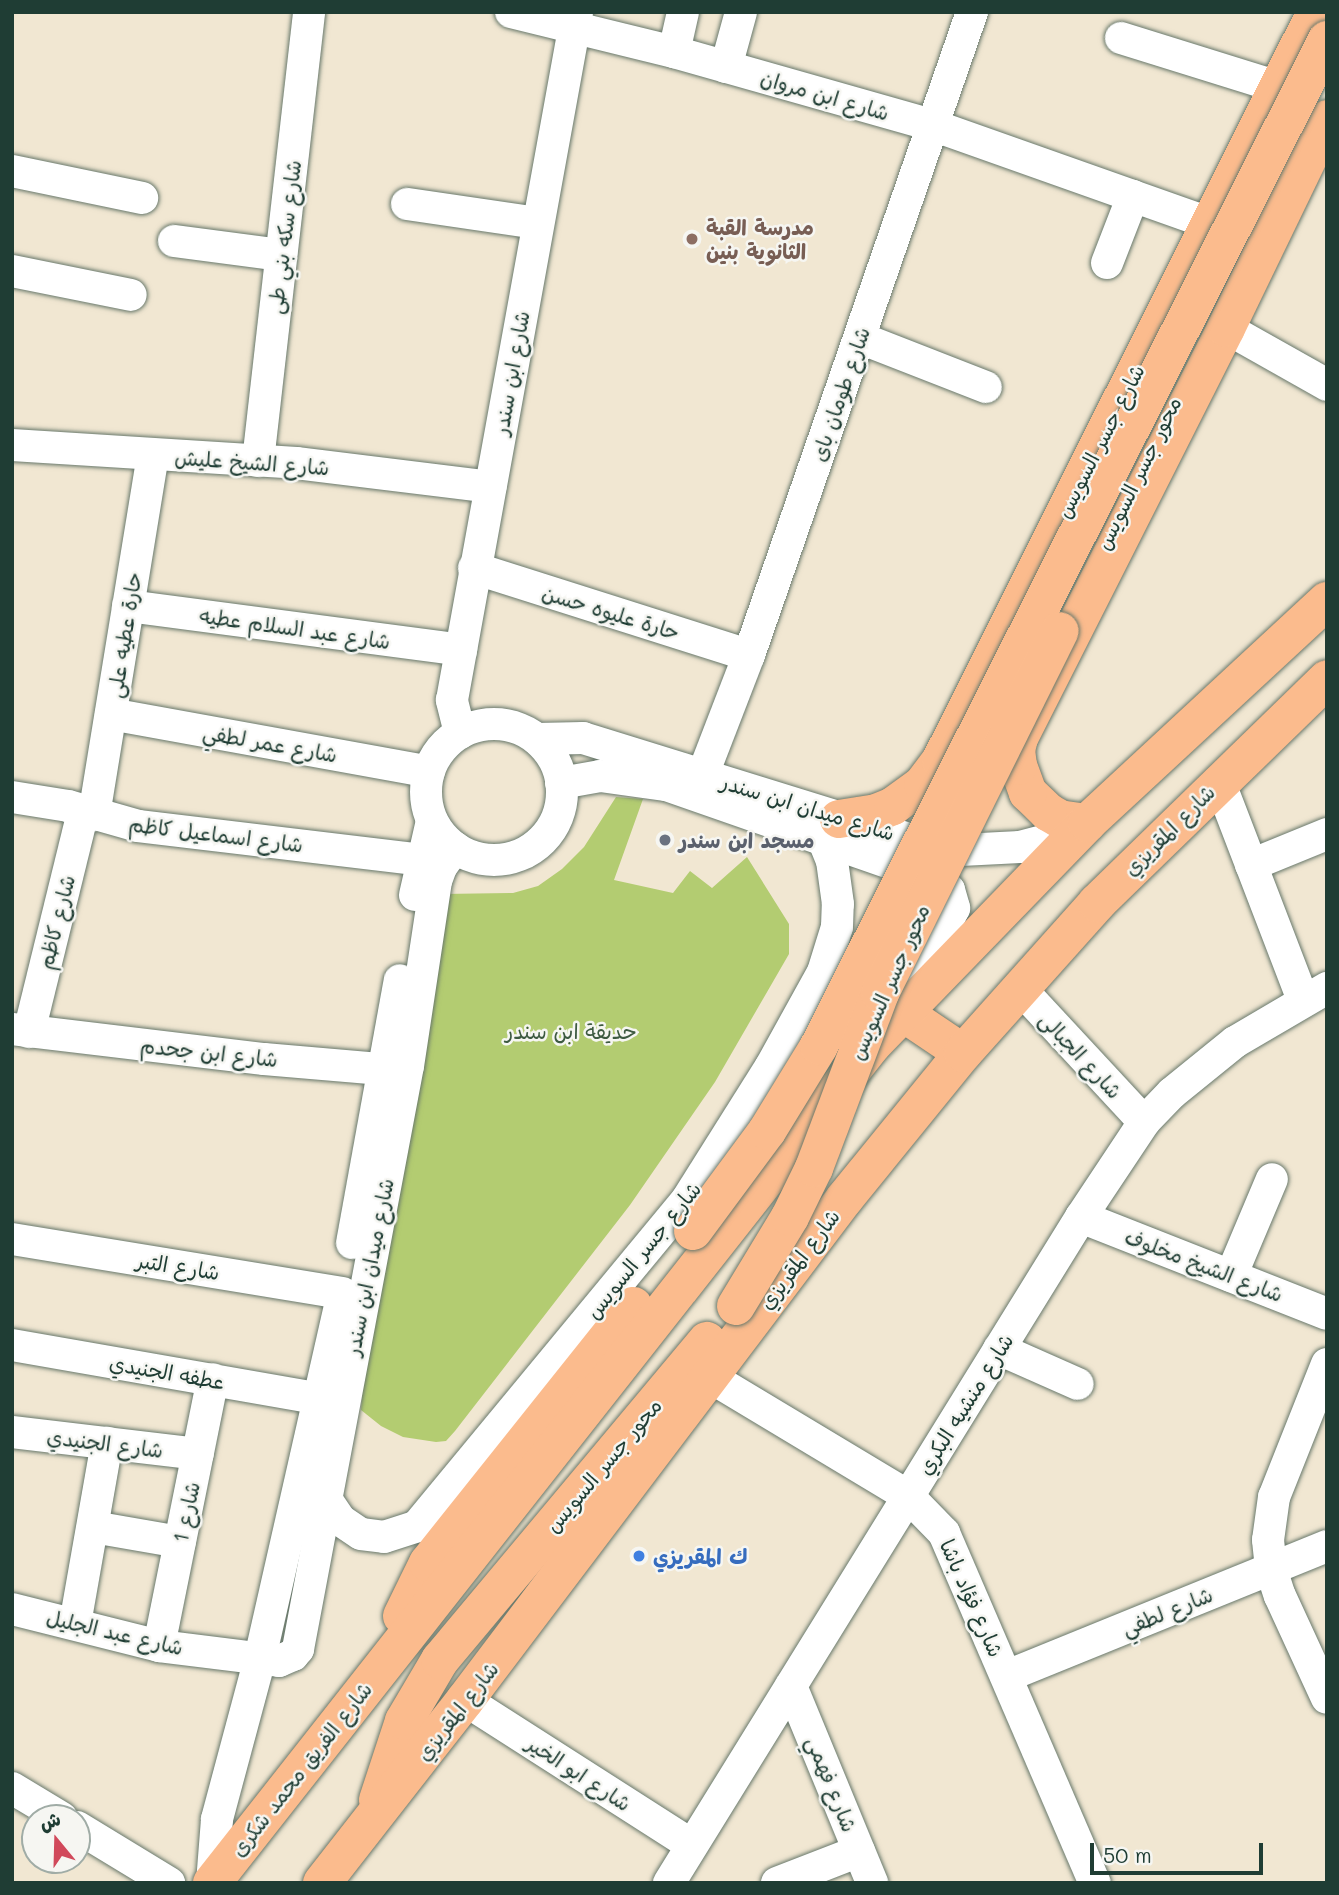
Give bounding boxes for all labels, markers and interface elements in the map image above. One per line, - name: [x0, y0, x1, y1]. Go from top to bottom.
- street label: شارع ابن مروان: [758, 65, 892, 125]
- street label: شارع سكه بني طى: [262, 158, 306, 316]
- place label: مدرسة القبة الثانوية بنين: [706, 214, 814, 264]
- marker: مدرسة القبة الثانوية بنين: [684, 231, 700, 247]
- street label: شارع ابن سندر: [488, 309, 534, 437]
- street label: شارع طومان باى: [805, 323, 875, 465]
- street label: شارع جسر السويس: [1050, 360, 1150, 522]
- street label: محور جسر السويس: [1090, 392, 1186, 554]
- street label: شارع الشيخ عليش: [174, 444, 330, 480]
- street label: حارة عطيه على: [102, 570, 146, 700]
- street label: حارة عليوه حسن: [539, 579, 683, 645]
- street label: شارع عبد السلام عطيه: [198, 602, 392, 654]
- street label: شارع عمر لطفي: [201, 719, 339, 767]
- street label: شارع ميدان ابن سندر: [718, 769, 898, 845]
- street label: شارع المقريزي: [1118, 779, 1220, 881]
- street label: شارع اسماعيل كاظم: [127, 811, 305, 857]
- place label: مسجد ابن سندر: [679, 827, 815, 853]
- marker: مسجد ابن سندر: [657, 832, 673, 848]
- street label: شارع كاظم: [32, 872, 80, 972]
- street label: محور جسر السويس: [843, 900, 935, 1064]
- street label: شارع الجبالى: [1035, 1006, 1127, 1104]
- park label: حديقة ابن سندر: [505, 1018, 637, 1044]
- street label: شارع ابن جحدم: [139, 1032, 279, 1072]
- street label: شارع ميدان ابن سندر: [339, 1176, 399, 1358]
- street label: شارع جسر السويس: [580, 1176, 706, 1324]
- street label: شارع المقريزي: [753, 1204, 845, 1314]
- street label: شارع الشيخ مخلوف: [1121, 1223, 1287, 1307]
- street label: شارع التبر: [134, 1247, 222, 1285]
- street label: شارع منشيه البكري: [912, 1329, 1018, 1479]
- street label: عطفه الجنيدي: [107, 1349, 227, 1395]
- street label: محور جسر السويس: [540, 1393, 666, 1537]
- street label: شارع الجنيدي: [45, 1423, 165, 1463]
- street label: شارع 1: [167, 1479, 205, 1545]
- street label: شارع فؤاد باشا: [935, 1535, 1009, 1661]
- place label: ك المقريزي: [653, 1543, 747, 1569]
- marker: ك المقريزي: [631, 1548, 647, 1564]
- street label: شارع لطفي: [1118, 1581, 1216, 1641]
- street label: شارع عبد الجليل: [44, 1604, 186, 1660]
- street label: شارع المقريزي: [410, 1656, 504, 1766]
- street label: شارع الفريق محمد شكرى: [225, 1677, 377, 1861]
- street label: شارع ابو الخير: [522, 1730, 636, 1816]
- street label: شارع فهمي: [801, 1733, 863, 1835]
- north arrow: [21, 1804, 91, 1874]
- text: ش: [36, 1805, 64, 1836]
- scale bar: [1094, 1828, 1267, 1872]
- text: 50 m: [1103, 1841, 1152, 1868]

